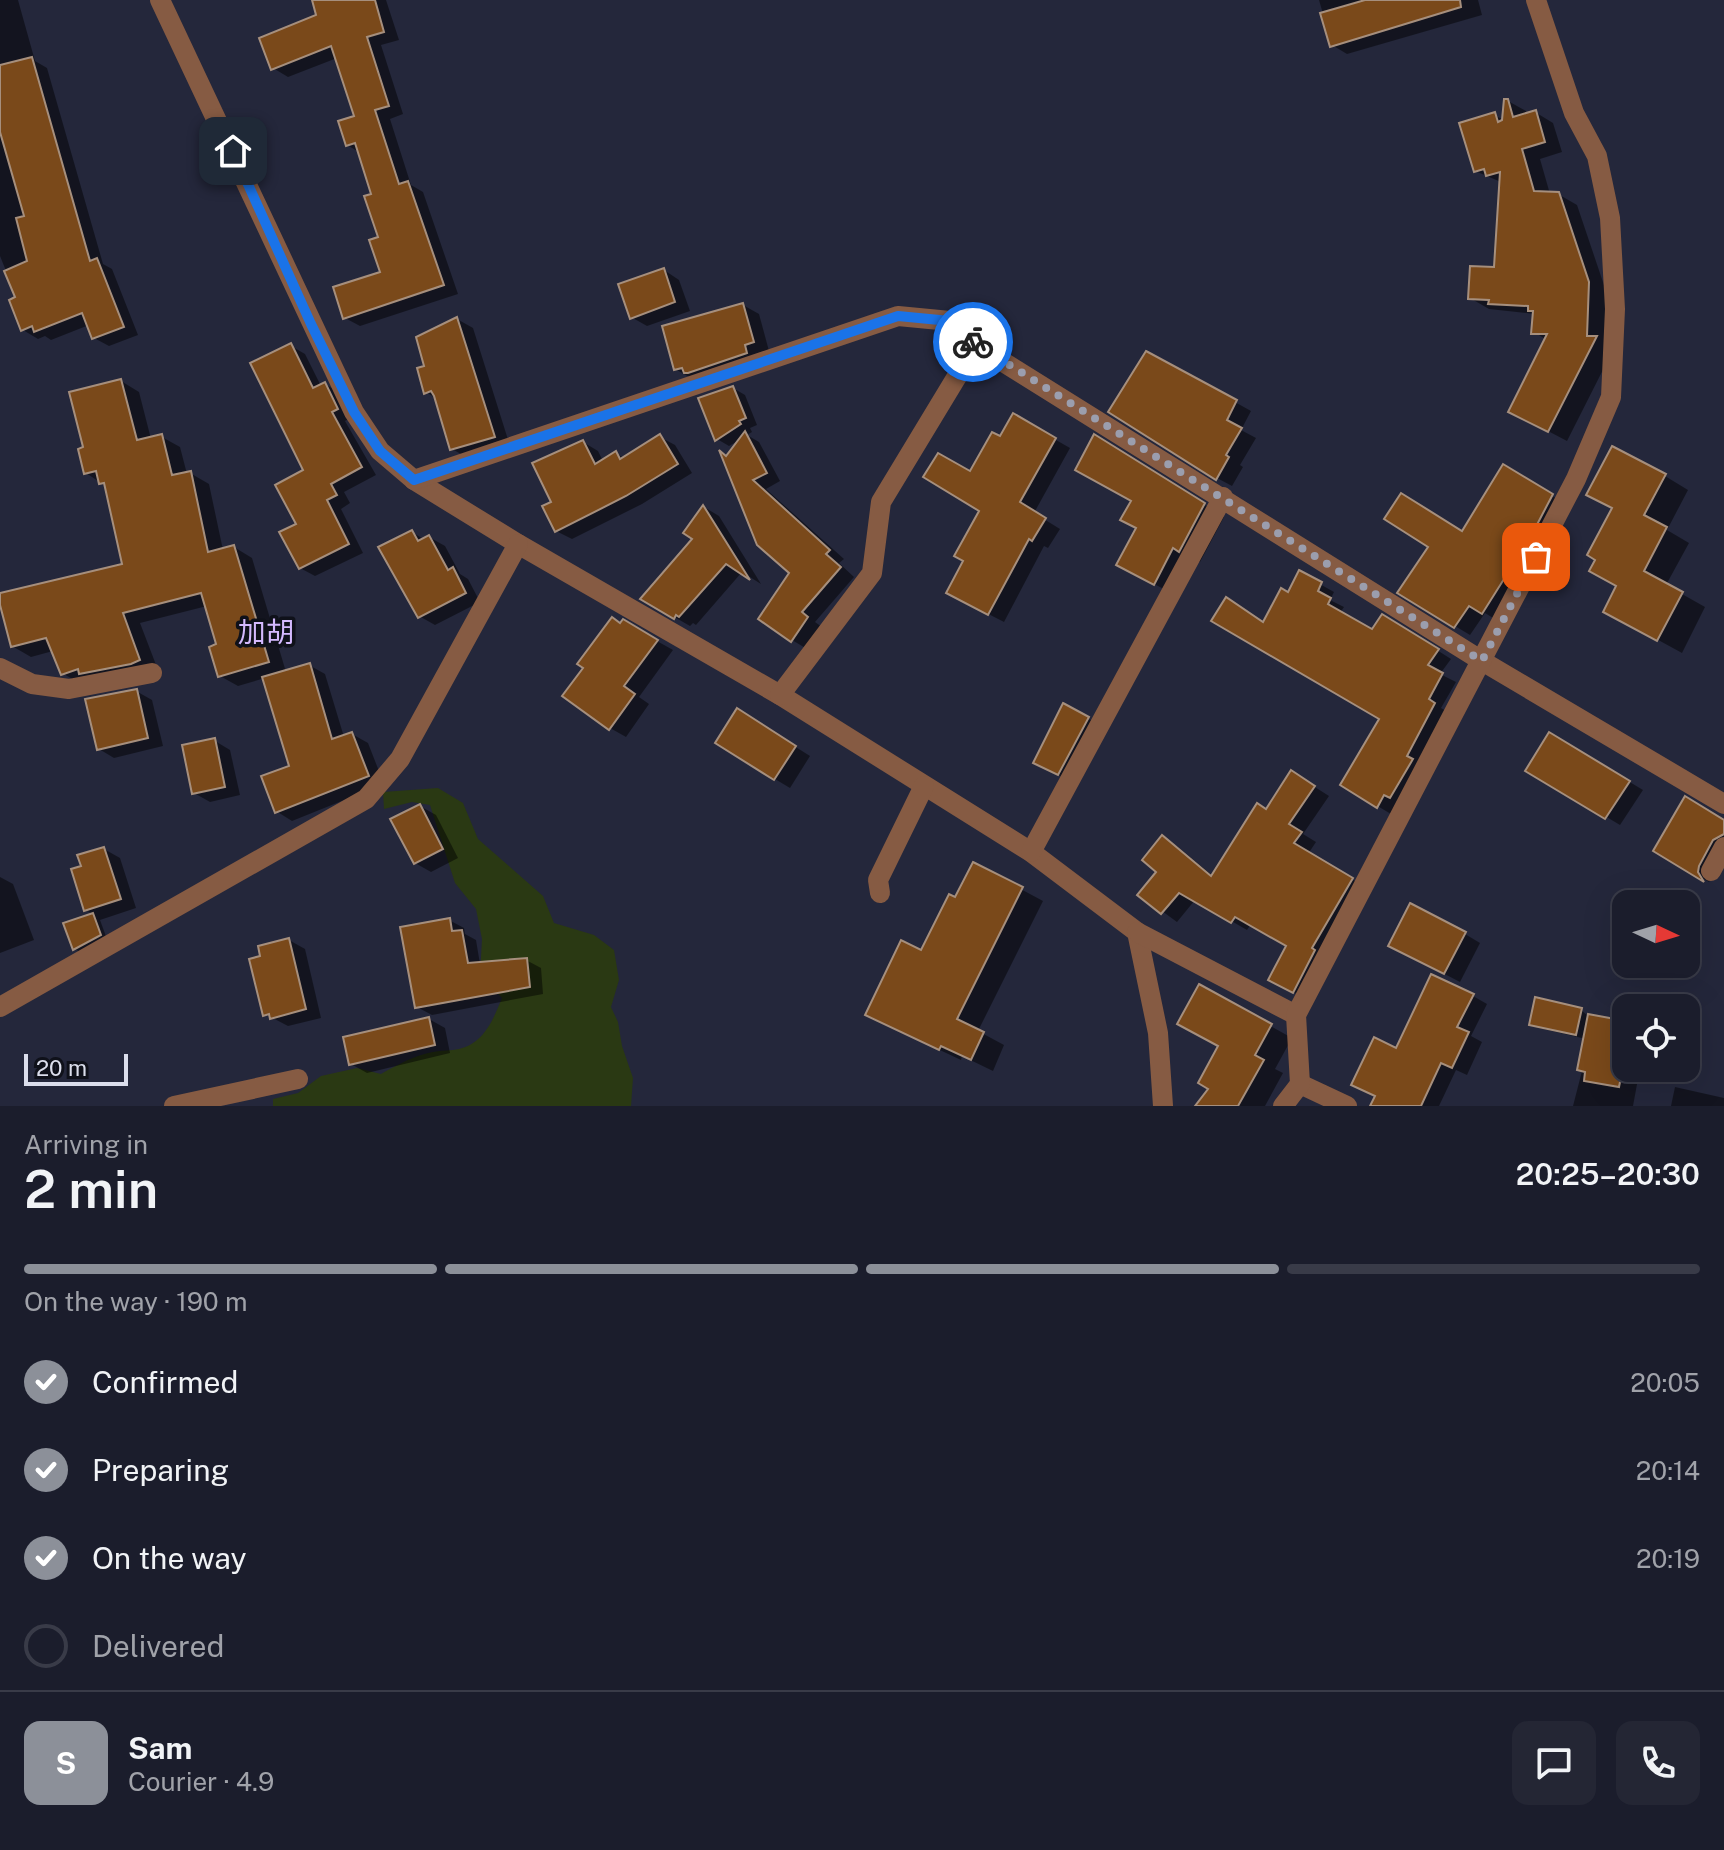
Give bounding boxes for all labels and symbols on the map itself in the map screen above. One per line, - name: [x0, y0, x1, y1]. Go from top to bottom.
- pin: [199, 117, 267, 185]
- courier: [933, 302, 1013, 382]
- pin: [1502, 523, 1570, 591]
- district label: 加胡: [238, 615, 294, 648]
- north arrow: [1612, 890, 1700, 978]
- scale bar: [24, 1050, 128, 1086]

